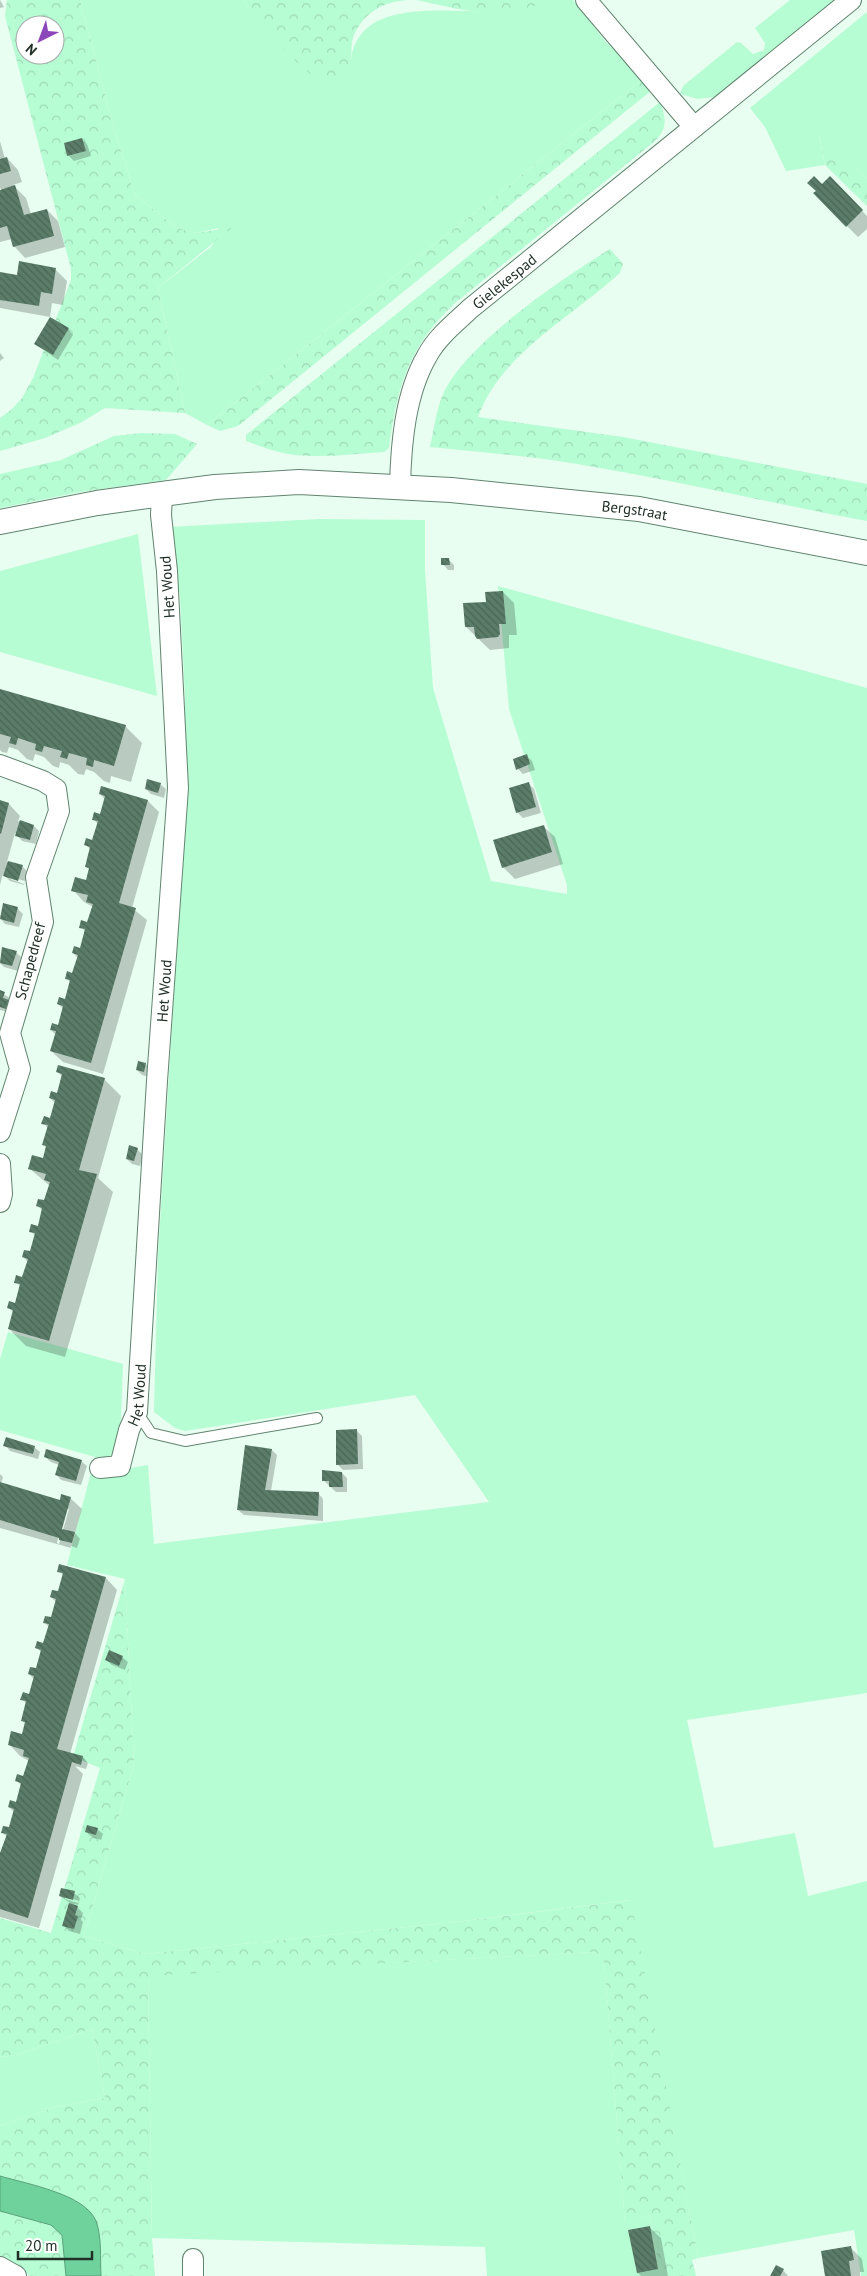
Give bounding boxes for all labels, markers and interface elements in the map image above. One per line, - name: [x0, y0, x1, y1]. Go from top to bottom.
- north arrow: [15, 15, 65, 65]
- text: N: [22, 40, 41, 59]
- street label: Gielekespad: [468, 249, 540, 313]
- street label: Bergstraat: [601, 496, 669, 524]
- street label: Het Woud: [155, 555, 179, 619]
- street label: Schapedreef: [11, 919, 50, 1002]
- street label: Het Woud: [152, 959, 175, 1023]
- street label: Het Woud: [123, 1363, 149, 1429]
- scale bar: [18, 2228, 91, 2260]
- text: 20 m: [25, 2236, 58, 2255]

